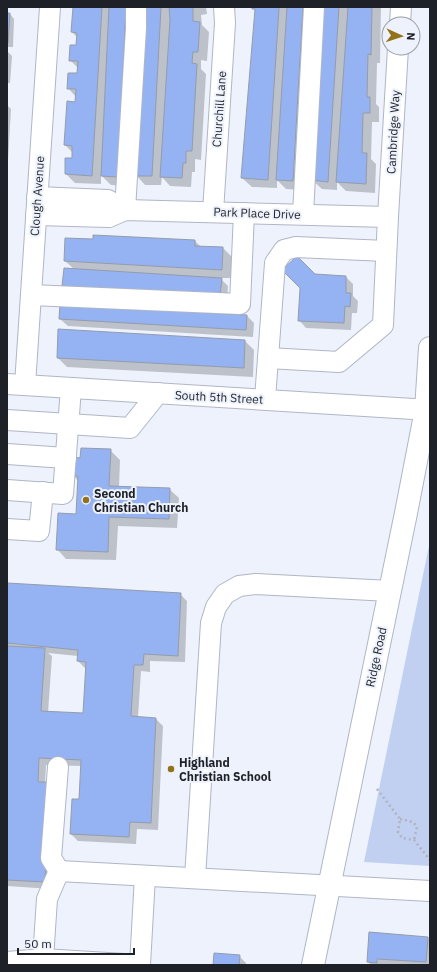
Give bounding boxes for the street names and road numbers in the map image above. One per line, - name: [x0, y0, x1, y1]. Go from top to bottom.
- street label: Churchill Lane: [209, 70, 229, 148]
- street label: Cambridge Way: [383, 90, 403, 174]
- street label: Clough Avenue: [27, 155, 47, 237]
- street label: Park Place Drive: [213, 204, 301, 222]
- street label: South 5th Street: [174, 387, 264, 407]
- street label: Ridge Road: [362, 626, 390, 688]

